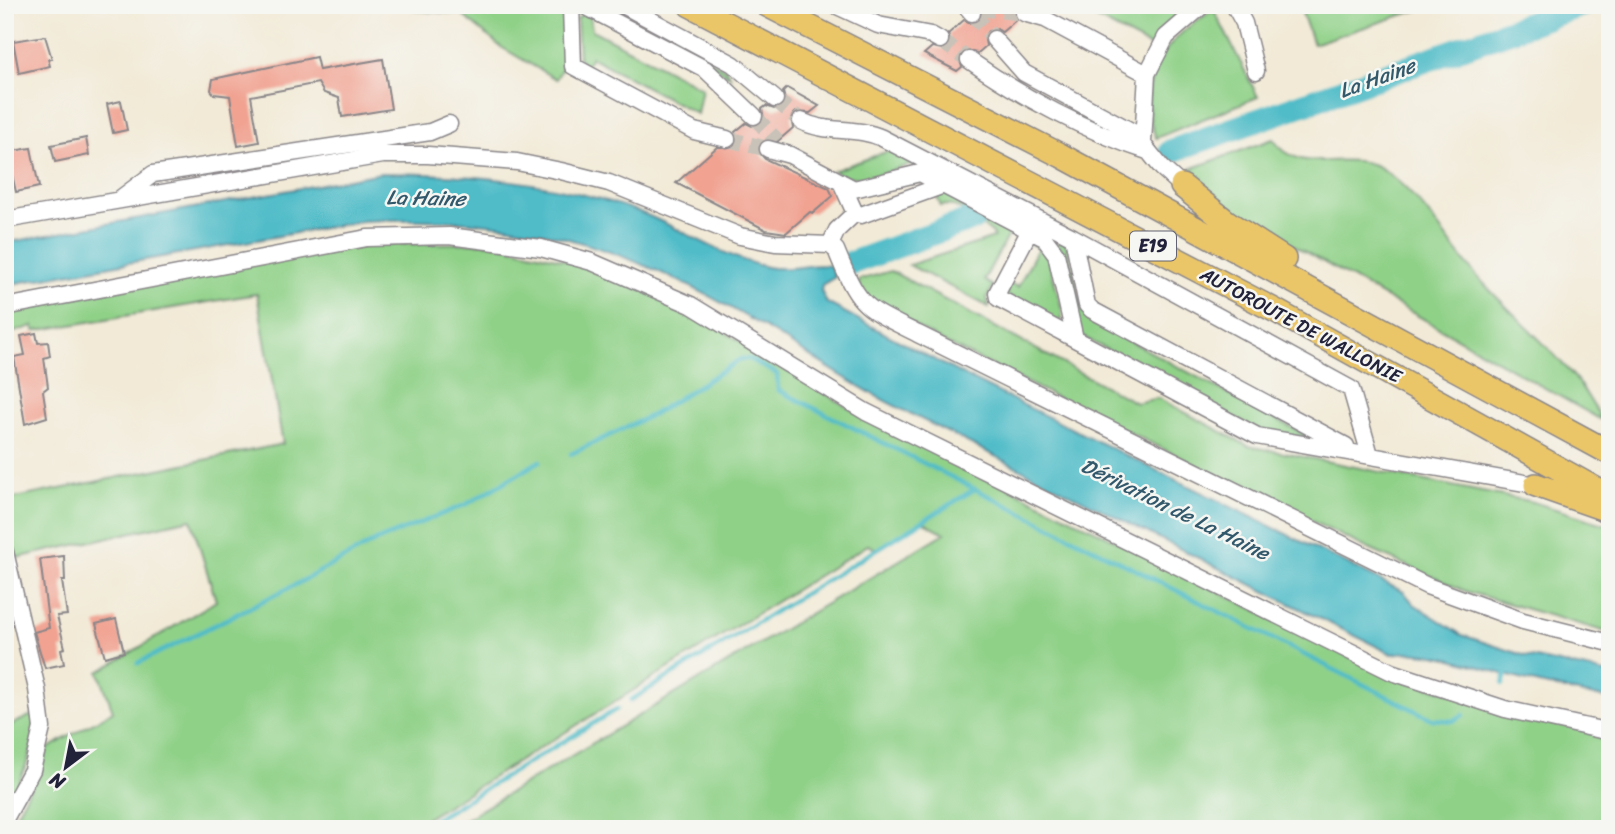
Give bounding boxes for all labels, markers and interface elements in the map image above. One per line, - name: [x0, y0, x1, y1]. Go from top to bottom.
- water label: La Haine: [1333, 46, 1423, 109]
- water label: La Haine: [386, 178, 468, 218]
- road number: E19: [1130, 232, 1176, 260]
- street label: AUTOROUTE DE WALLONIE: [1193, 257, 1409, 393]
- water label: Dérivation de La Haine: [1074, 447, 1277, 572]
- north arrow: [32, 732, 102, 802]
- text: N: [42, 763, 72, 799]

